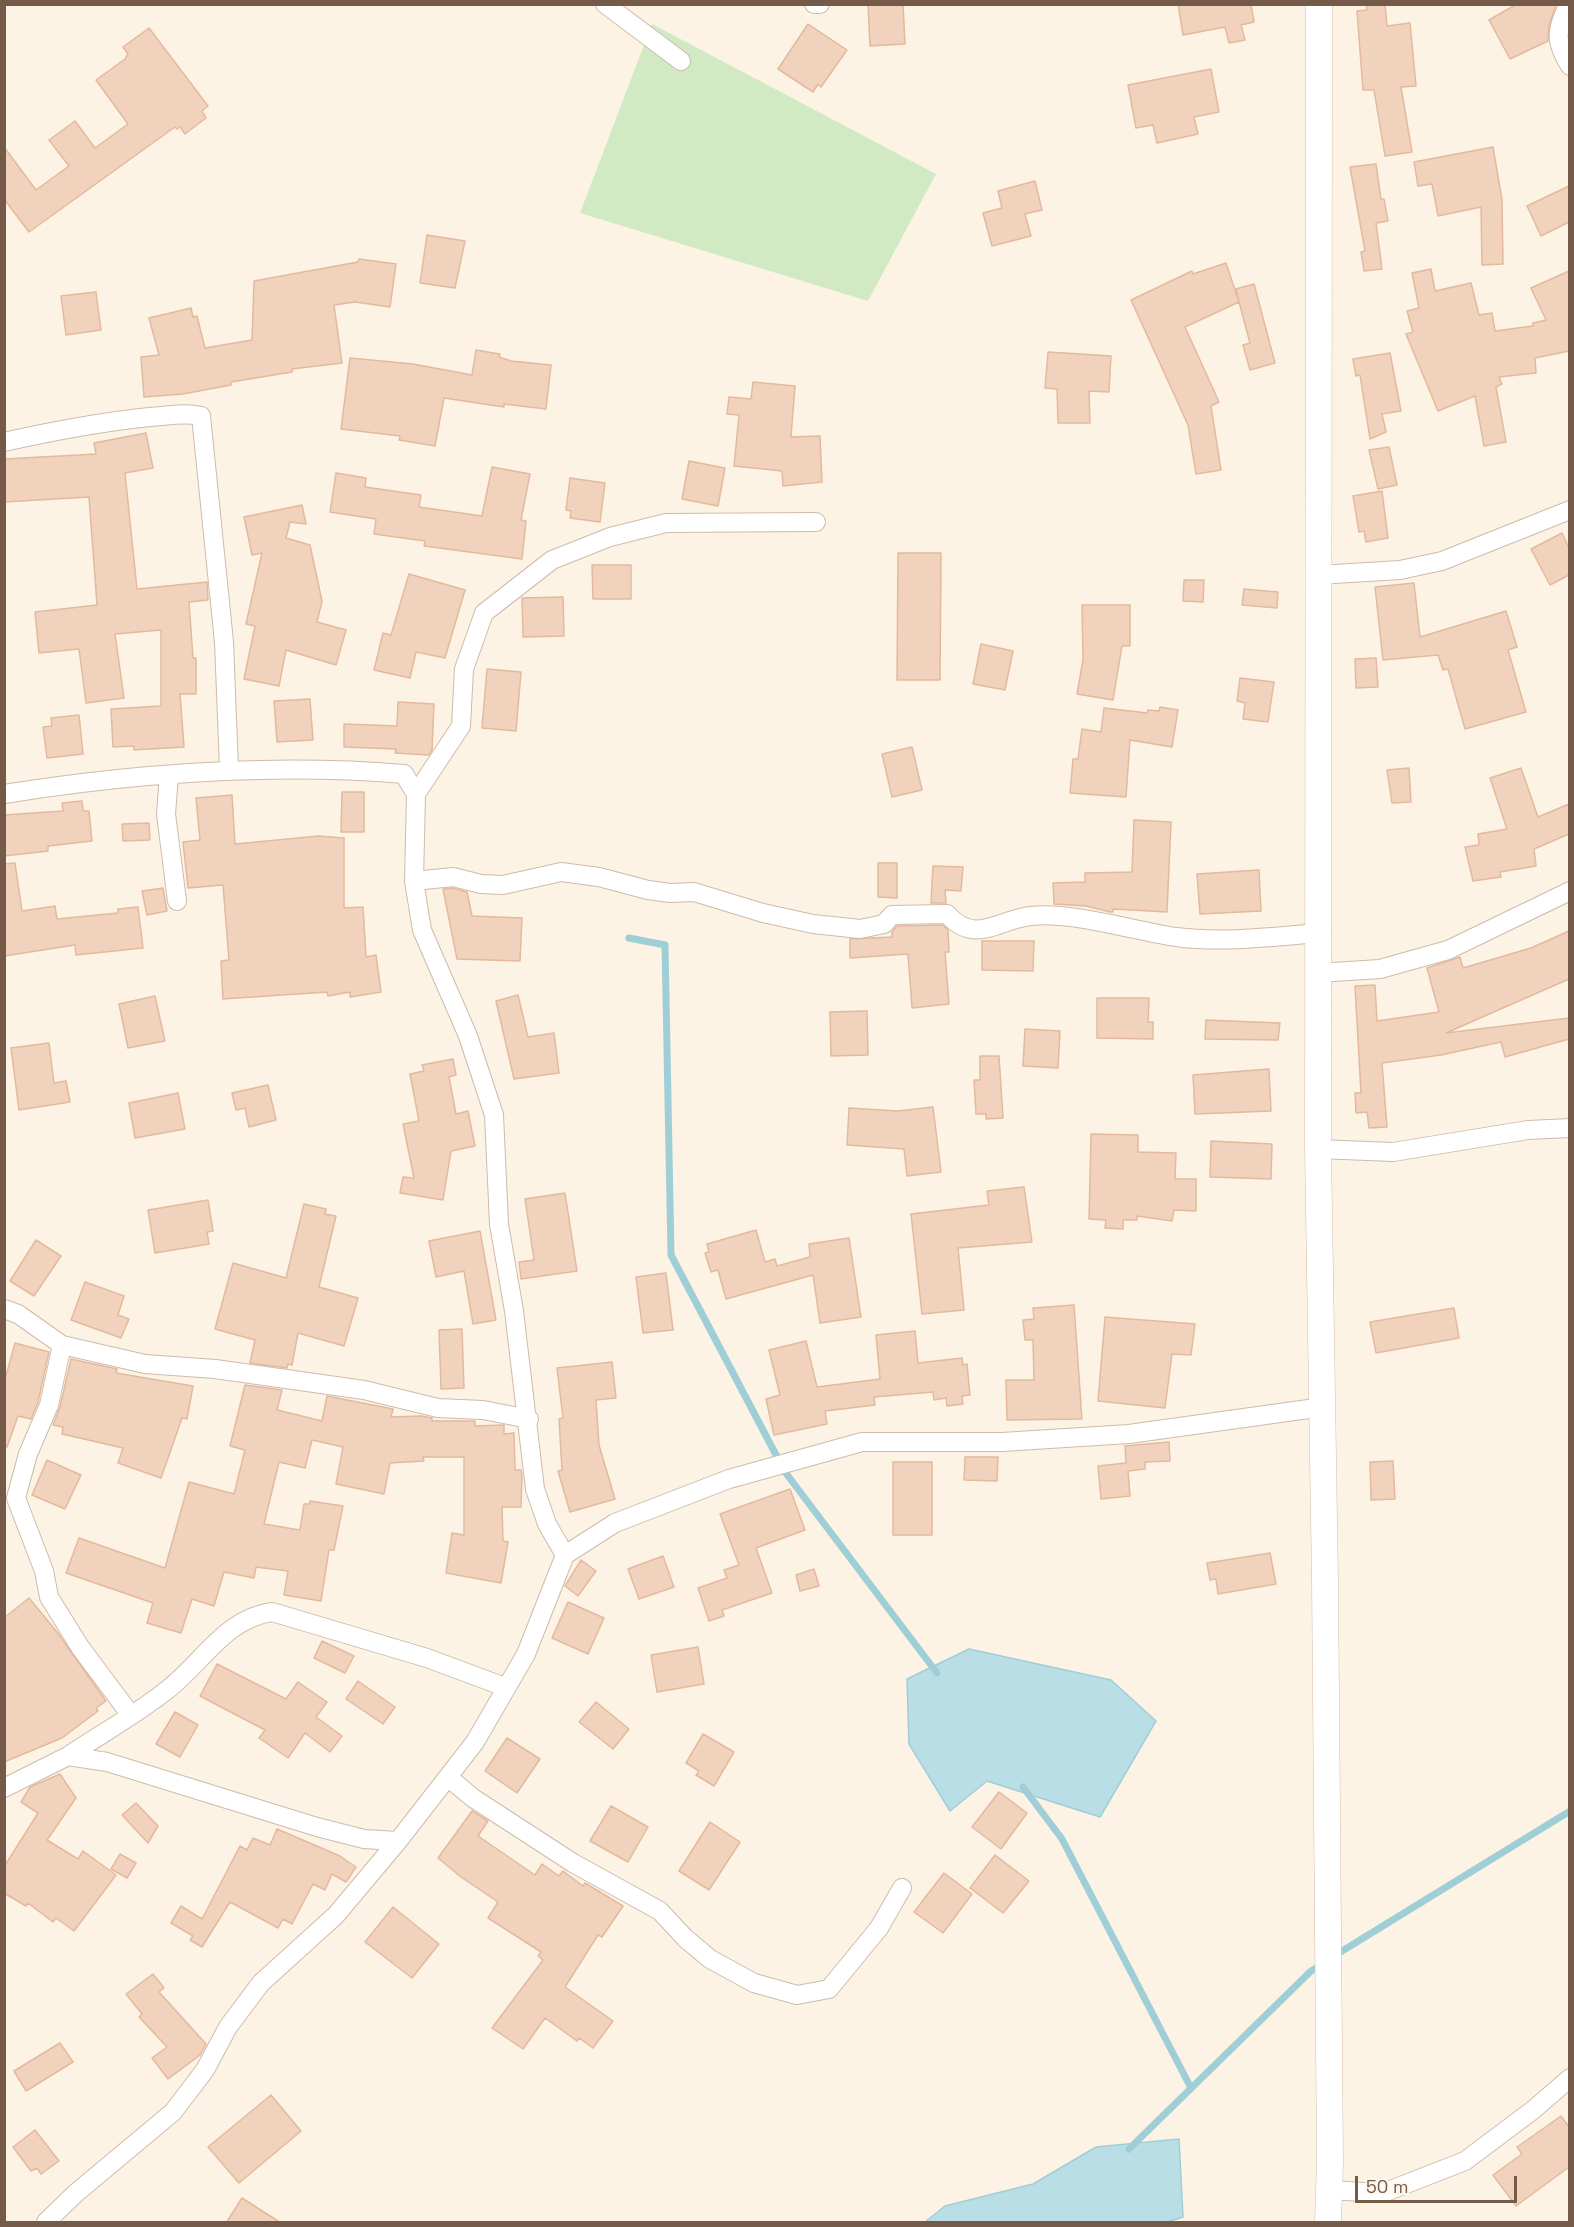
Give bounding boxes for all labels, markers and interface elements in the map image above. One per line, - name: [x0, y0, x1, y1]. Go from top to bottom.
- scale bar: [1358, 2164, 1520, 2202]
- text: 50 m: [1366, 2175, 1408, 2198]

